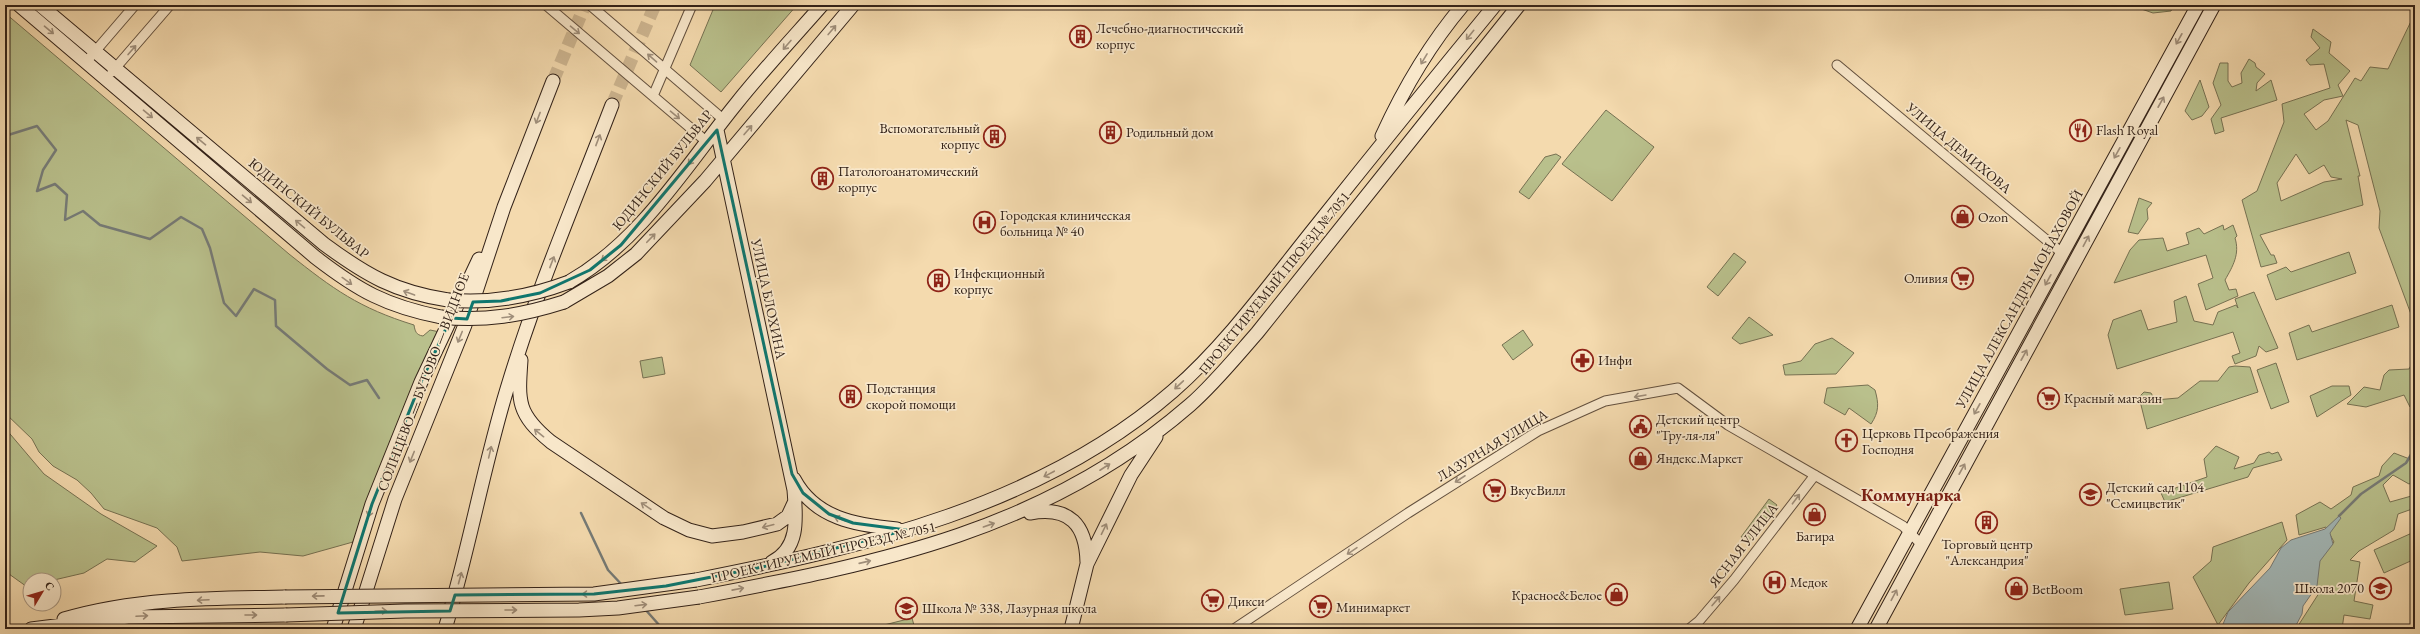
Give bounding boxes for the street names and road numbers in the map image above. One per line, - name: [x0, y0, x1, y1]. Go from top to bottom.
- street label: УЛИЦА ДЕМИХОВА: [1902, 98, 2016, 198]
- street label: ЮДИНСКИЙ БУЛЬВАР: [608, 106, 716, 234]
- street label: ЮДИНСКИЙ БУЛЬВАР: [245, 154, 373, 262]
- street label: УЛИЦА АЛЕКСАНДРЫ МОНАХОВОЙ: [1951, 186, 2087, 412]
- street label: ПРОЕКТИРУЕМЫЙ ПРОЕЗД № 7051: [1194, 188, 1354, 378]
- street label: УЛИЦА БЛОХИНА: [747, 236, 791, 361]
- street label: СОЛНЦЕВО — БУТОВО — ВИДНОЕ: [373, 270, 473, 494]
- street label: ЛАЗУРНАЯ УЛИЦА: [1433, 405, 1551, 485]
- street label: ЯСНАЯ УЛИЦА: [1704, 499, 1782, 592]
- street label: ПРОЕКТИРУЕМЫЙ ПРОЕЗД № 7051: [709, 517, 937, 587]

